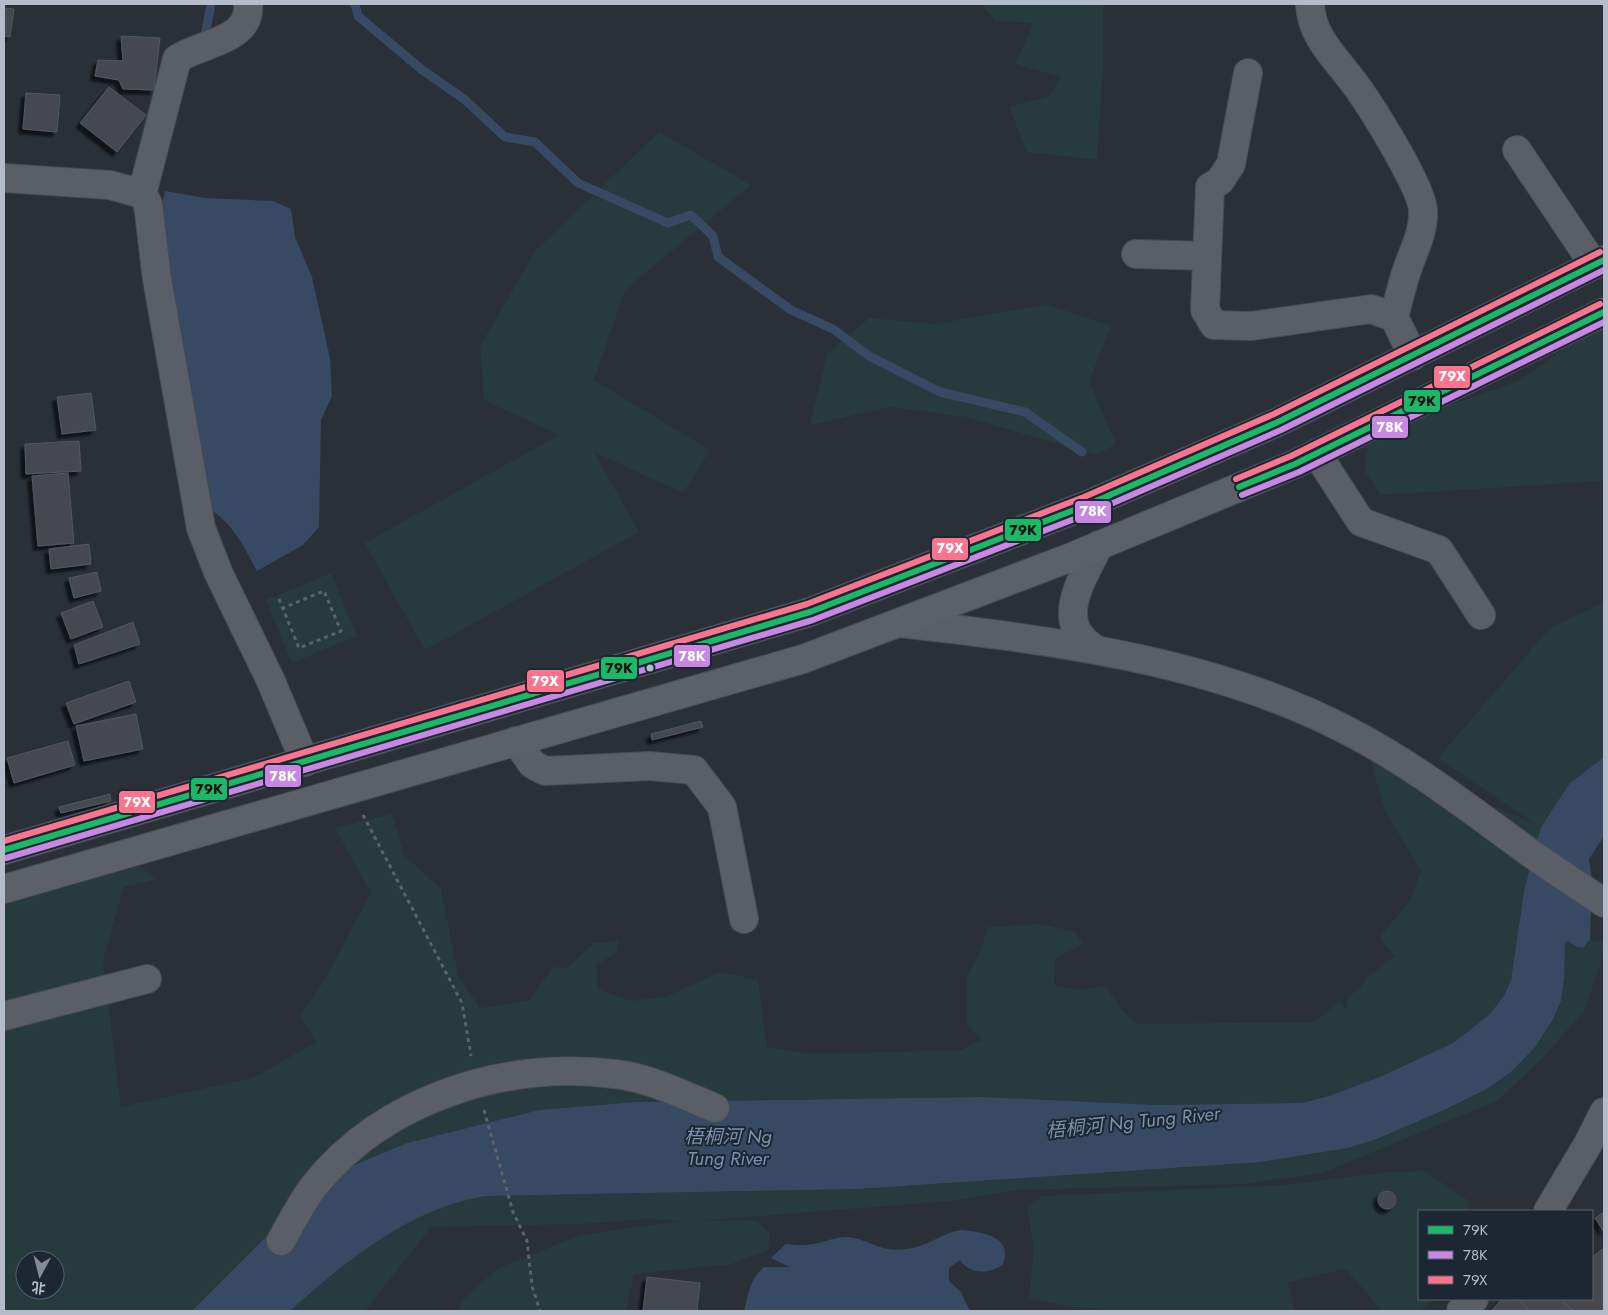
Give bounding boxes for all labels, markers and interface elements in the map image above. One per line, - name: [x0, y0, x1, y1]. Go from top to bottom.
- line badge: 79X: [1433, 365, 1471, 389]
- text: 79X: [1439, 366, 1466, 386]
- line badge: 79K: [1403, 389, 1441, 413]
- text: 79K: [1408, 391, 1436, 411]
- line badge: 78K: [1371, 415, 1409, 439]
- text: 78K: [1376, 417, 1404, 437]
- line badge: 78K: [1074, 500, 1112, 524]
- text: 78K: [1079, 501, 1107, 521]
- line badge: 79K: [1004, 518, 1042, 542]
- text: 79K: [1009, 520, 1037, 540]
- line badge: 79X: [931, 537, 969, 561]
- text: 79X: [937, 538, 964, 558]
- line badge: 78K: [673, 644, 711, 668]
- text: 78K: [678, 646, 706, 666]
- line badge: 79K: [600, 656, 638, 680]
- text: 79K: [605, 658, 633, 678]
- unlabelled marker: [645, 663, 655, 673]
- line badge: 79X: [526, 669, 565, 693]
- text: 79X: [532, 671, 559, 691]
- line badge: 78K: [264, 764, 302, 788]
- text: 78K: [269, 766, 297, 786]
- line badge: 79K: [190, 777, 228, 801]
- text: 79K: [195, 779, 223, 799]
- line badge: 79X: [118, 790, 156, 814]
- text: 79X: [124, 792, 151, 812]
- water label: 梧桐河 Ng Tung River: [1045, 1099, 1223, 1145]
- water label: 梧桐河 Ng Tung River: [684, 1123, 772, 1172]
- legend: [1418, 1210, 1593, 1300]
- text: 79K: [1463, 1219, 1489, 1241]
- text: 78K: [1463, 1244, 1488, 1266]
- north arrow: [15, 1250, 65, 1300]
- text: 79X: [1463, 1269, 1488, 1291]
- text: 北: [30, 1277, 47, 1299]

